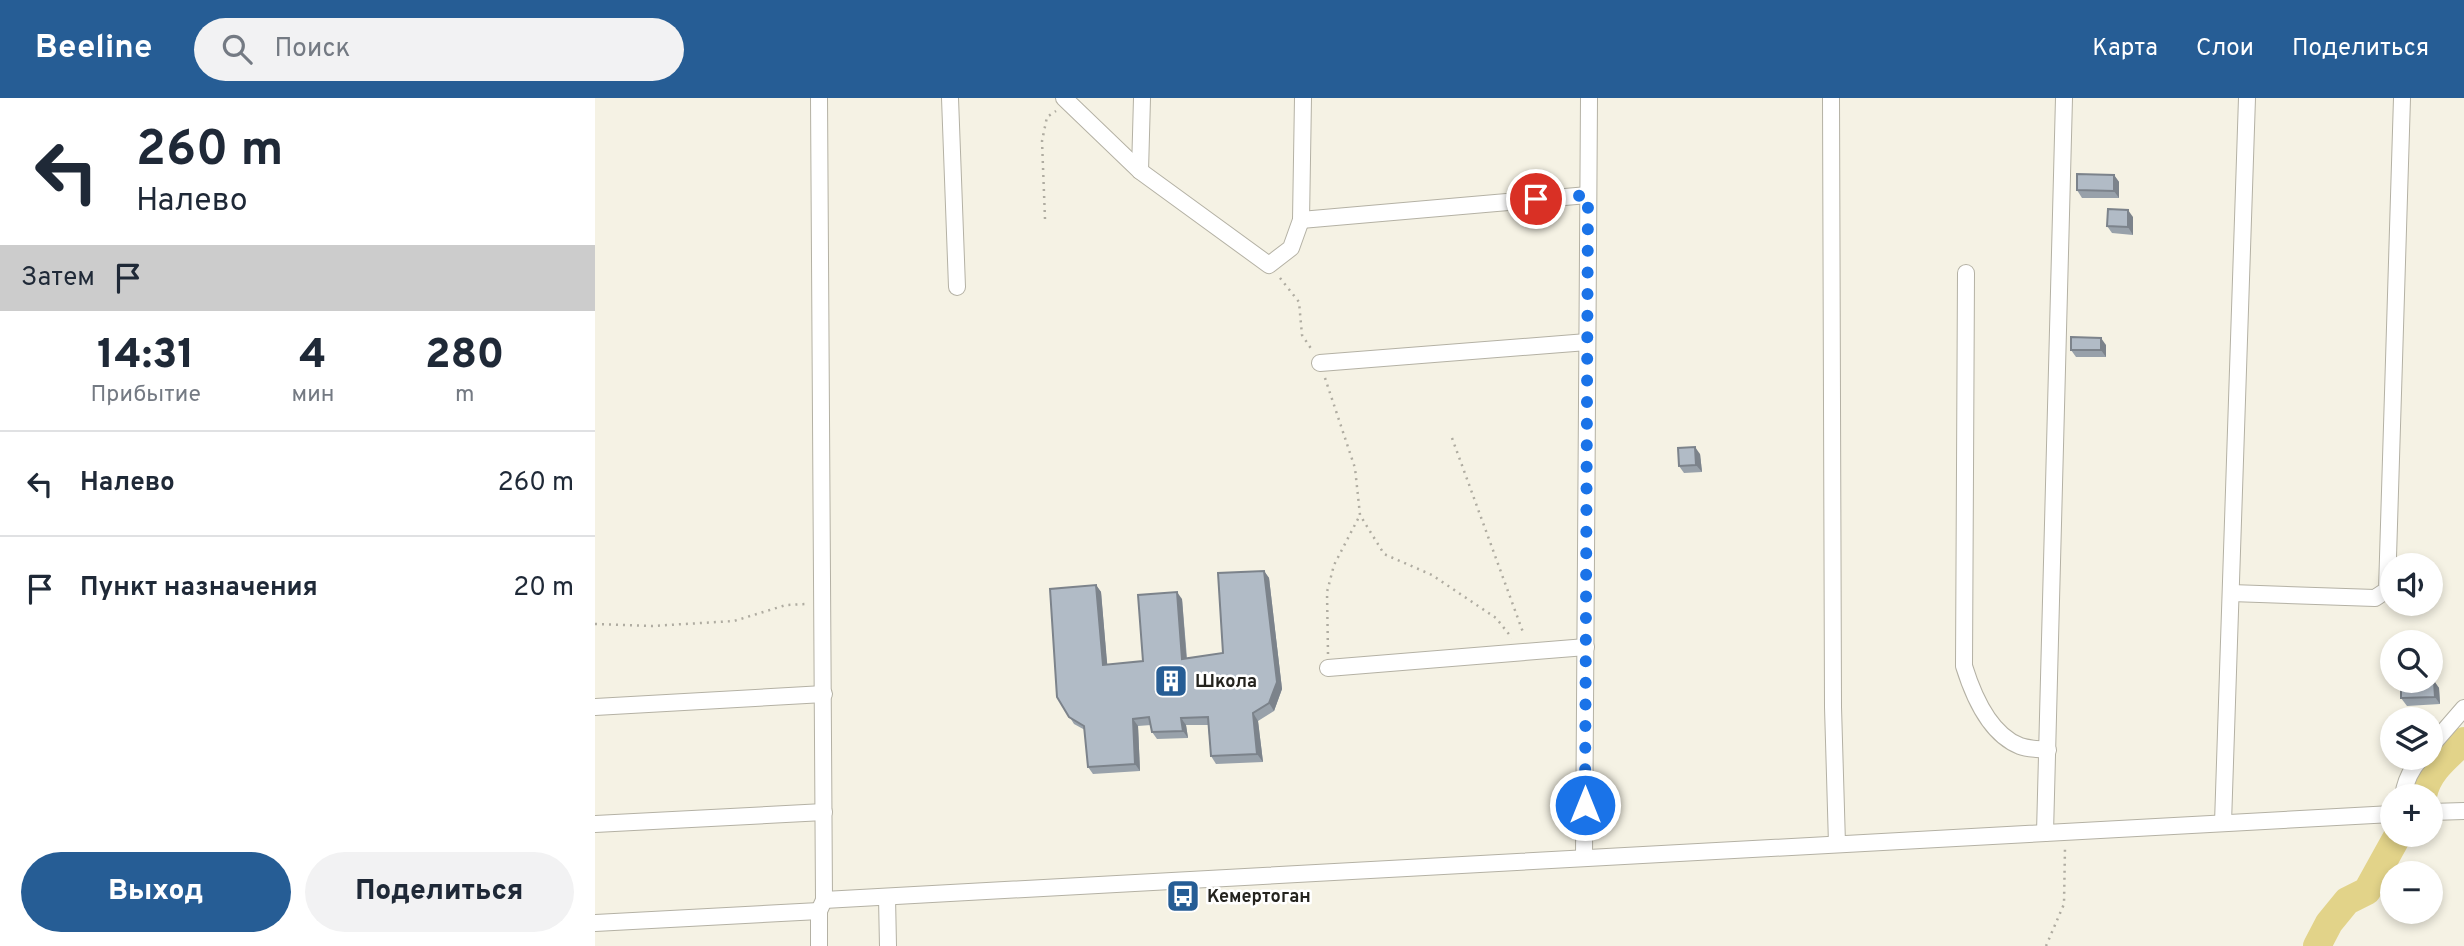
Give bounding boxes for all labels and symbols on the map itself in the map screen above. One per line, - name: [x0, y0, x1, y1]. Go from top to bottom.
- pin: [1506, 169, 1566, 229]
- building icon: Школа: [1152, 662, 1190, 700]
- place label: Школа: [1195, 671, 1257, 694]
- position arrow: [1548, 768, 1622, 842]
- bus stop icon: Кемертоган: [1164, 877, 1202, 915]
- place label: Кемертоган: [1207, 886, 1311, 909]

